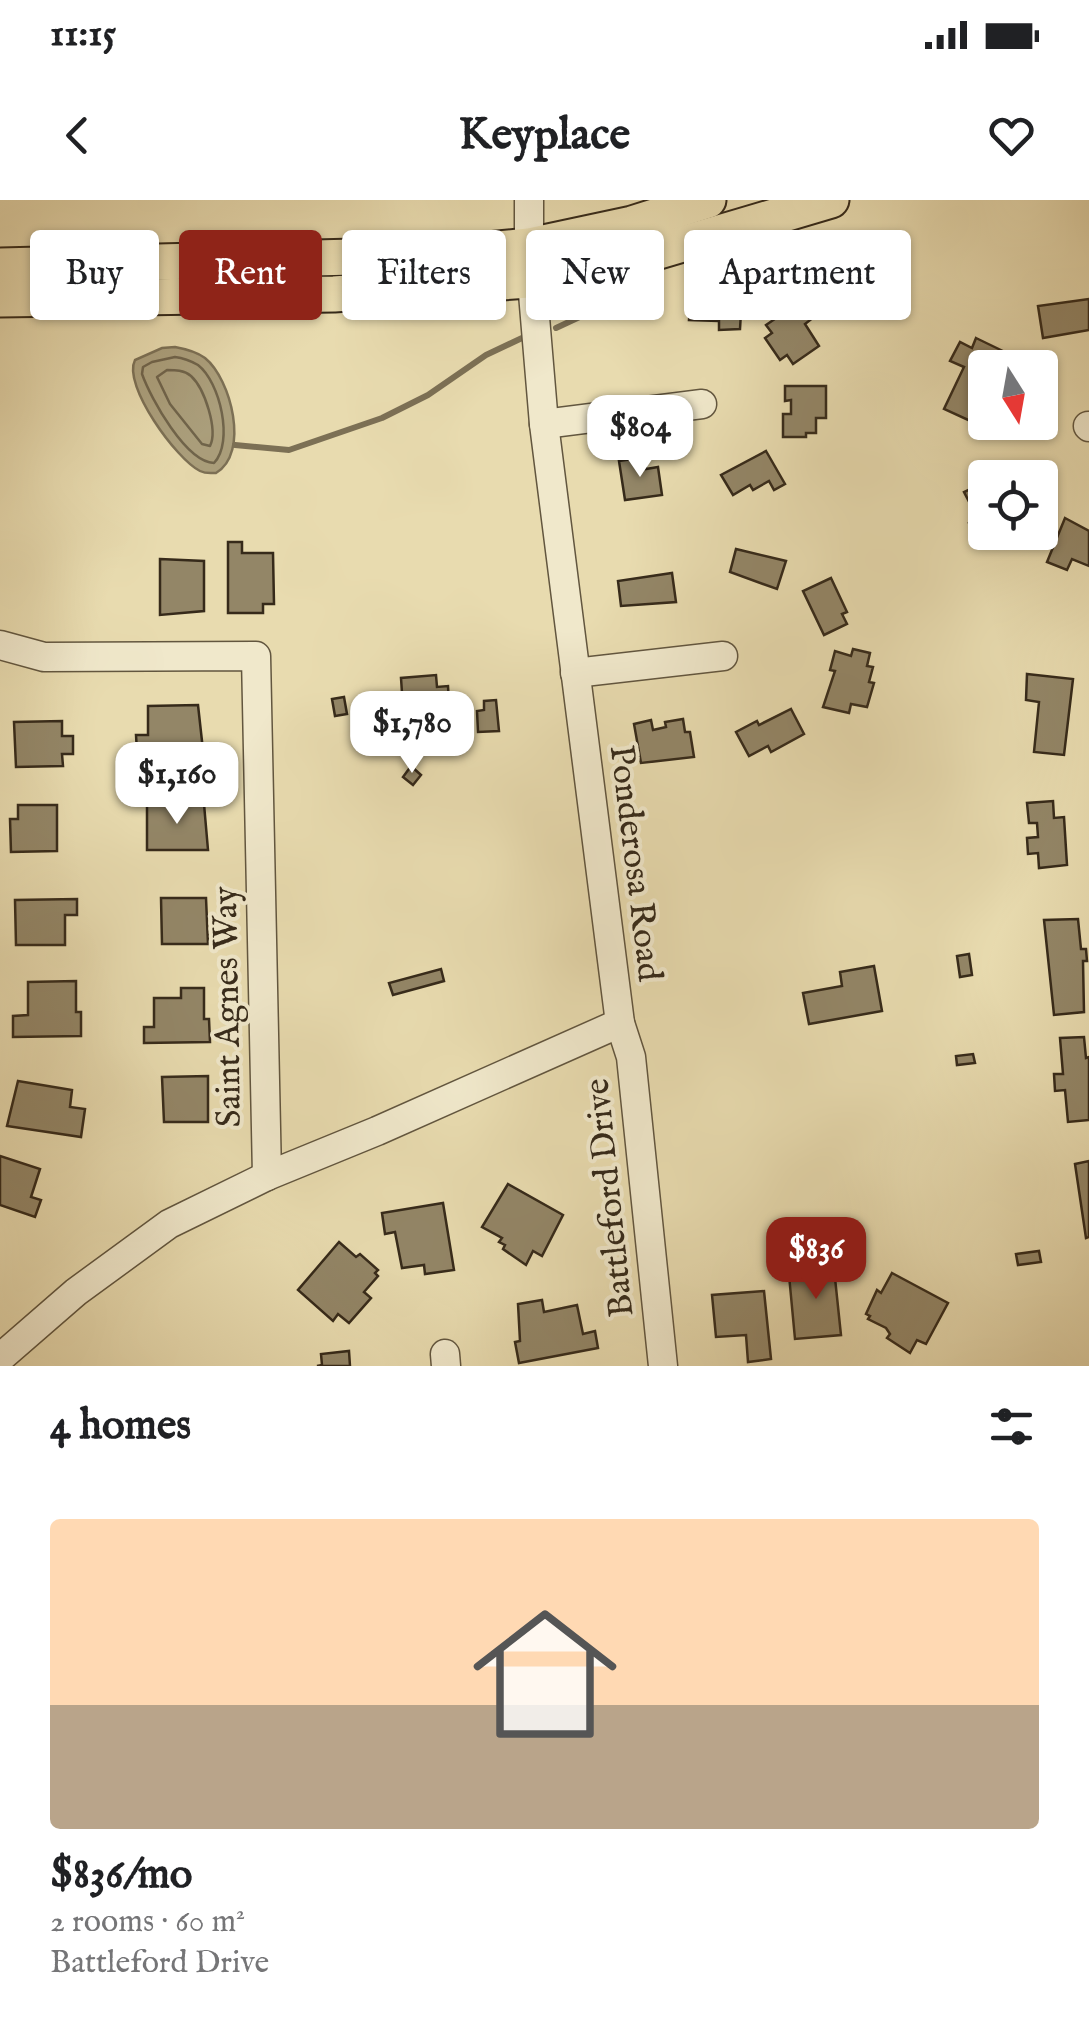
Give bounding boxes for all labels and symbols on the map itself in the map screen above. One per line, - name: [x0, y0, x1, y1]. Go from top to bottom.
- north arrow: [968, 350, 1058, 440]
- pin: $804: [581, 395, 699, 480]
- pin: $1,780: [331, 691, 493, 776]
- pin: $1,160: [96, 742, 258, 827]
- street label: Ponderosa Road: [598, 743, 671, 984]
- street label: Saint Agnes Way: [204, 885, 253, 1128]
- street label: Battleford Drive: [576, 1076, 645, 1319]
- pin: $836: [757, 1217, 875, 1302]

